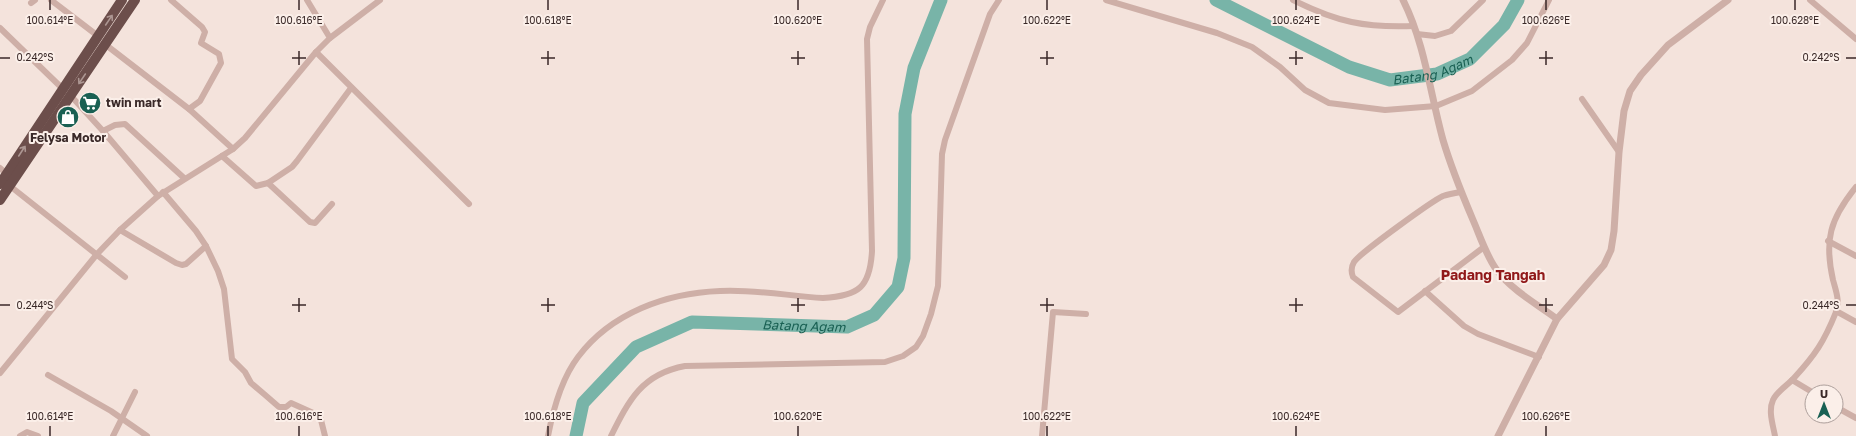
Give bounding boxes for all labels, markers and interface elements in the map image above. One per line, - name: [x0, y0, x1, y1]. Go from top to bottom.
- text: 100.614°E: [27, 14, 73, 26]
- one-way arrow: [105, 14, 113, 25]
- text: 100.616°E: [275, 14, 323, 26]
- text: 100.618°E: [524, 14, 572, 26]
- text: 100.620°E: [774, 14, 822, 26]
- text: 100.622°E: [1023, 14, 1071, 26]
- text: 100.624°E: [1272, 14, 1320, 26]
- text: 100.626°E: [1522, 14, 1570, 26]
- text: 100.628°E: [1771, 14, 1819, 26]
- text: 0.242°S: [16, 51, 54, 63]
- water label: Batang Agam: [1391, 51, 1476, 88]
- text: 0.242°S: [1802, 51, 1840, 63]
- one-way arrow: [78, 73, 86, 84]
- supermarket icon: twin mart: [77, 90, 103, 116]
- place label: twin mart: [106, 95, 162, 110]
- shop icon: Felysa Motor: [55, 104, 81, 130]
- place label: Felysa Motor: [30, 130, 106, 145]
- one-way arrow: [18, 146, 26, 157]
- district label: Padang Tangah: [1441, 266, 1545, 283]
- text: 0.244°S: [17, 299, 54, 311]
- text: 0.244°S: [1803, 299, 1840, 311]
- water label: Batang Agam: [762, 316, 846, 335]
- north arrow: [1804, 384, 1844, 424]
- text: U: [1820, 387, 1828, 400]
- text: 100.614°E: [27, 410, 73, 422]
- text: 100.616°E: [275, 410, 323, 422]
- text: 100.618°E: [524, 410, 572, 422]
- text: 100.620°E: [774, 410, 822, 422]
- text: 100.622°E: [1023, 410, 1071, 422]
- text: 100.624°E: [1272, 410, 1320, 422]
- text: 100.626°E: [1522, 410, 1570, 422]

